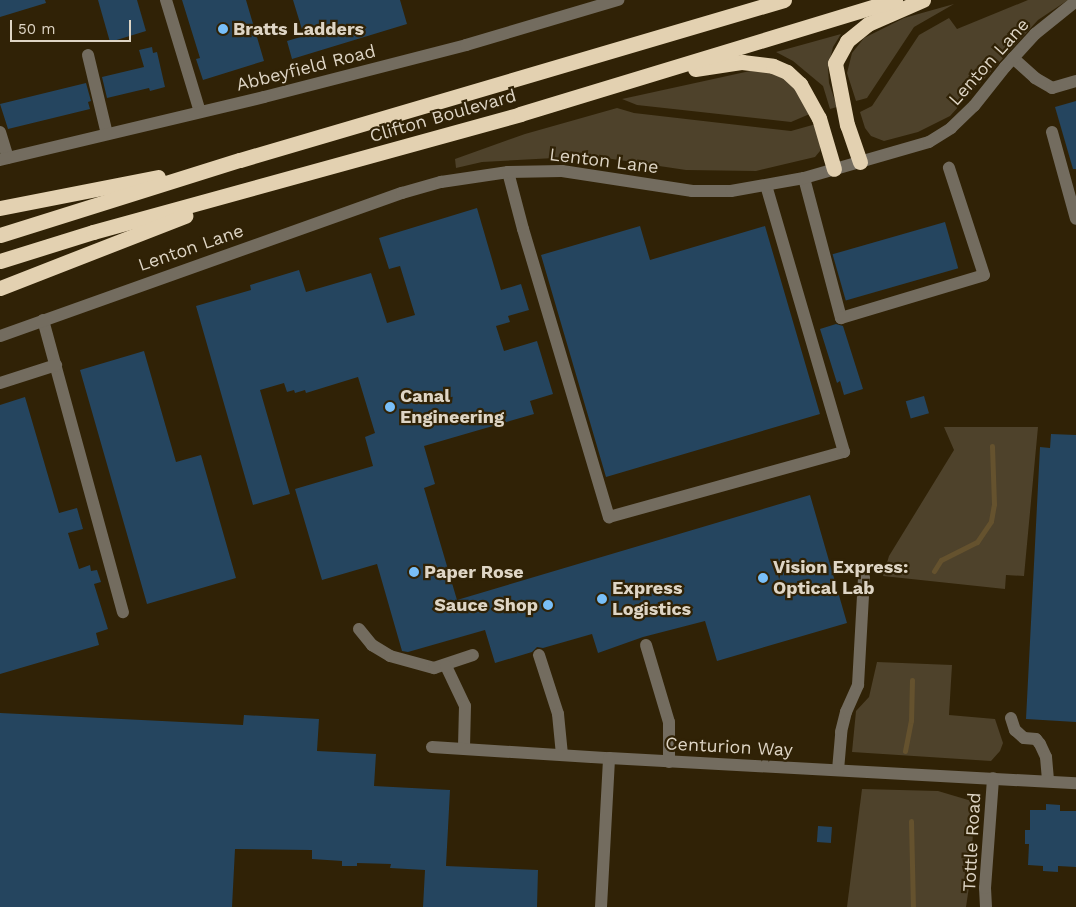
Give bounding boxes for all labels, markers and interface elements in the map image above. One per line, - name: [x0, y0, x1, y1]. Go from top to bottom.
- scale bar: [12, 10, 134, 42]
- street label: Lenton Lane: [944, 14, 1034, 110]
- place label: Bratts Ladders: [233, 18, 364, 40]
- text: 50 m: [18, 20, 55, 38]
- marker: Bratts Ladders: [217, 23, 229, 35]
- street label: Abbeyfield Road: [234, 40, 378, 96]
- street label: Clifton Boulevard: [367, 85, 519, 147]
- street label: Lenton Lane: [548, 144, 660, 178]
- street label: Lenton Lane: [135, 220, 247, 276]
- place label: Canal Engineering: [400, 386, 504, 428]
- marker: Canal Engineering: [384, 401, 396, 413]
- place label: Vision Express: Optical Lab: [773, 557, 908, 600]
- place label: Paper Rose: [424, 561, 524, 583]
- marker: Paper Rose: [408, 566, 420, 578]
- marker: Vision Express: Optical Lab: [757, 572, 769, 584]
- place label: Express Logistics: [612, 578, 691, 620]
- marker: Express Logistics: [596, 593, 608, 605]
- place label: Sauce Shop: [434, 594, 538, 616]
- marker: Sauce Shop: [542, 599, 554, 611]
- street label: Centurion Way: [664, 733, 794, 761]
- street label: Tottle Road: [959, 792, 985, 892]

